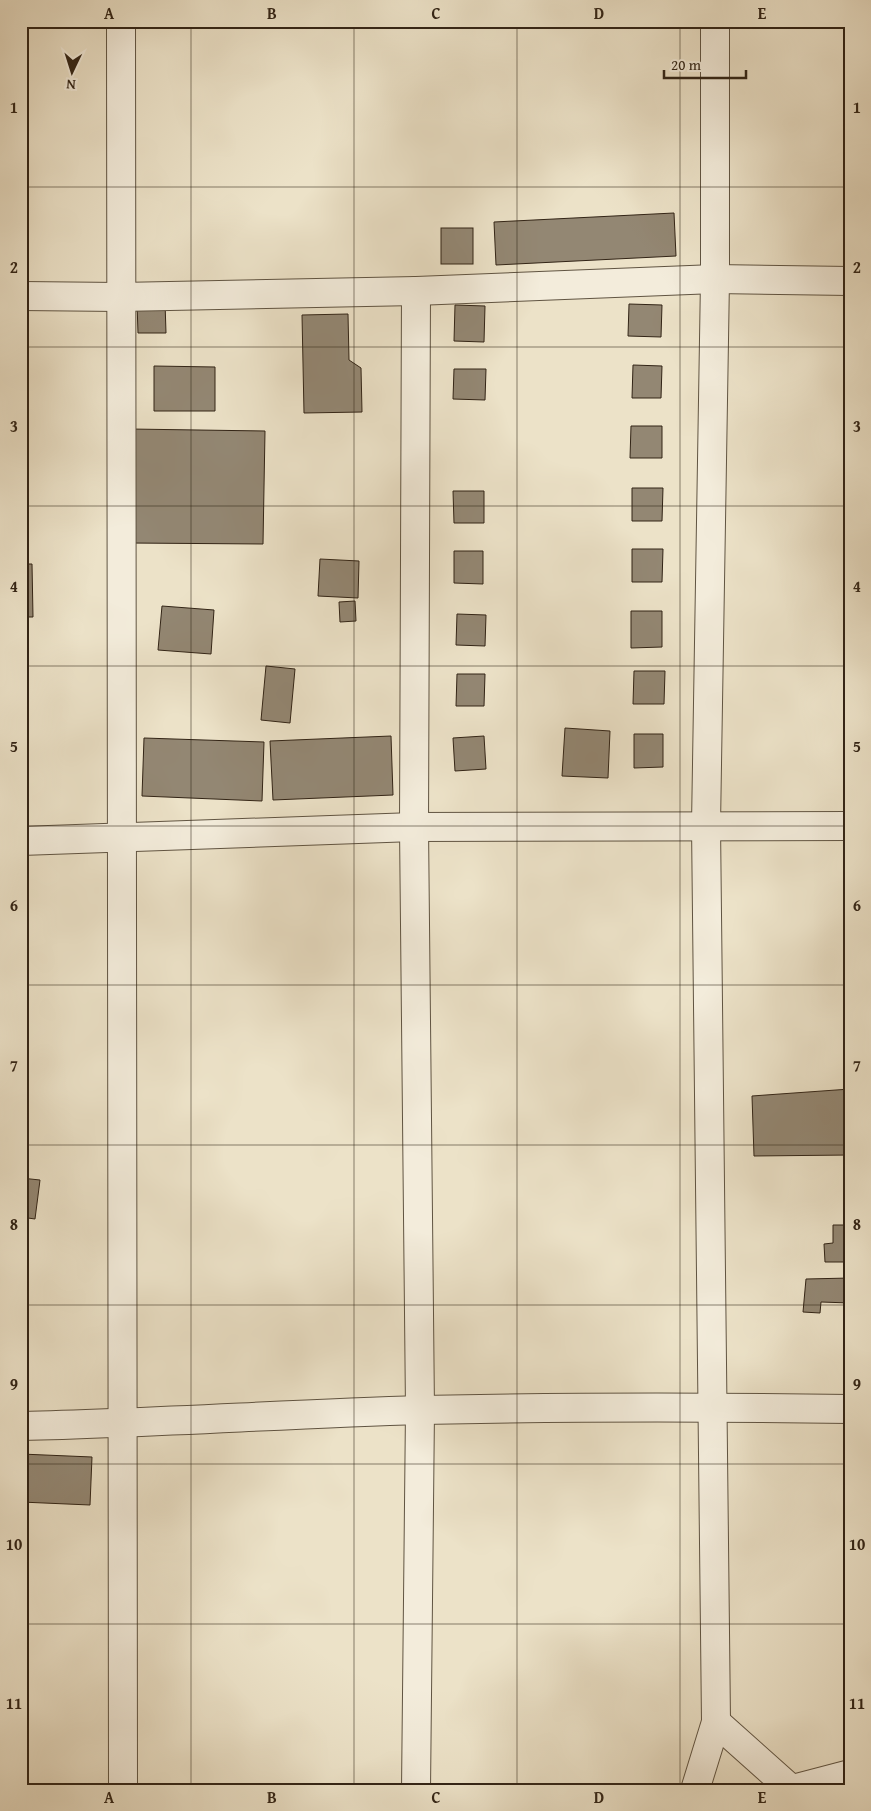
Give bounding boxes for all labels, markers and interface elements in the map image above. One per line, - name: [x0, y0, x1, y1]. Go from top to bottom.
- text: A: [104, 1, 115, 25]
- text: B: [267, 1, 277, 25]
- text: C: [431, 1, 441, 25]
- text: D: [594, 1, 604, 25]
- text: E: [758, 1, 767, 25]
- north arrow: [48, 48, 98, 98]
- scale bar: [664, 48, 746, 80]
- text: 20 m: [671, 54, 702, 75]
- text: N: [65, 75, 76, 95]
- text: 1: [10, 95, 18, 119]
- text: 1: [853, 95, 861, 119]
- text: 2: [10, 255, 18, 279]
- text: 2: [853, 255, 861, 279]
- text: 3: [10, 414, 18, 438]
- text: 3: [853, 414, 861, 438]
- text: 4: [10, 574, 18, 598]
- text: 4: [853, 574, 861, 598]
- text: 5: [10, 734, 18, 758]
- text: 5: [853, 734, 861, 758]
- text: 6: [10, 893, 18, 917]
- text: 6: [853, 893, 861, 917]
- text: 7: [10, 1053, 18, 1077]
- text: 7: [853, 1053, 861, 1077]
- text: 8: [10, 1212, 18, 1236]
- text: 8: [853, 1212, 861, 1236]
- text: 9: [10, 1372, 18, 1396]
- text: 9: [853, 1372, 861, 1396]
- text: 10: [6, 1532, 22, 1556]
- text: 10: [849, 1532, 865, 1556]
- text: 11: [6, 1691, 22, 1715]
- text: 11: [849, 1691, 865, 1715]
- text: A: [104, 1785, 115, 1809]
- text: B: [267, 1785, 277, 1809]
- text: C: [431, 1785, 441, 1809]
- text: D: [594, 1785, 604, 1809]
- text: E: [758, 1785, 767, 1809]

